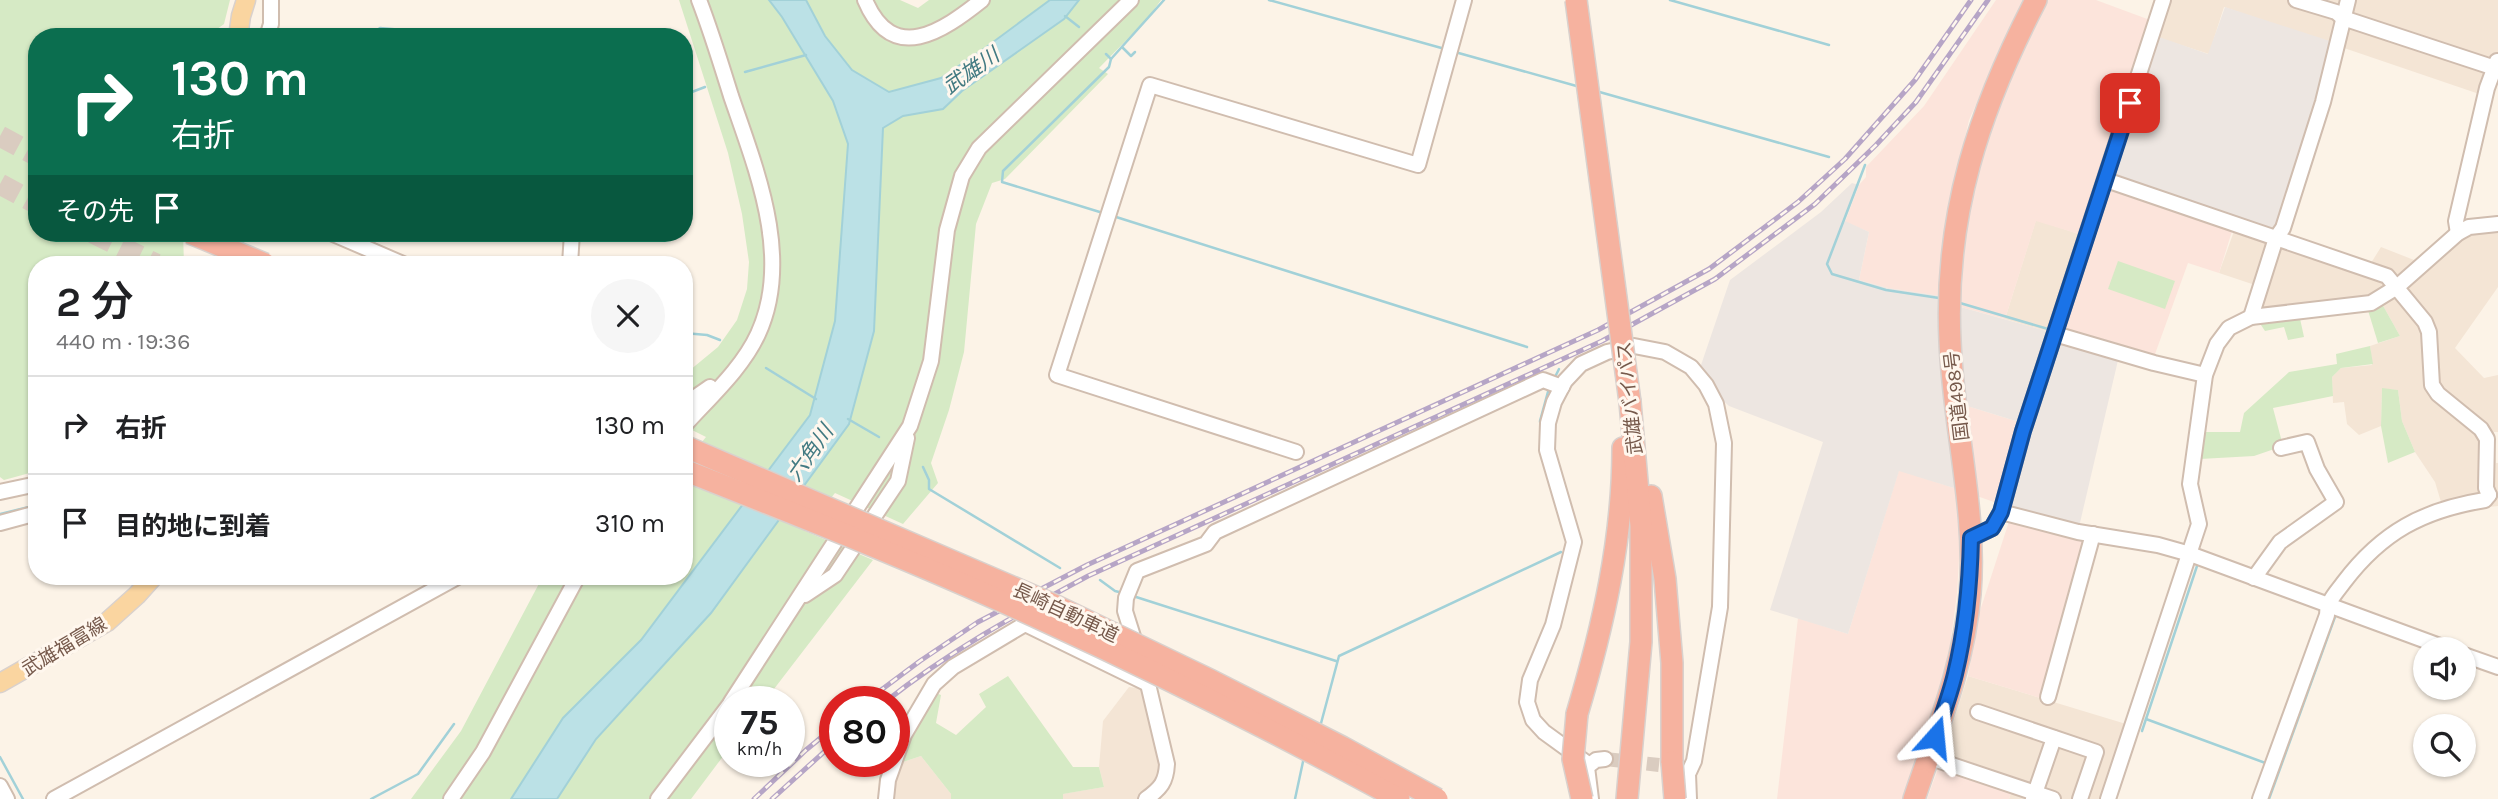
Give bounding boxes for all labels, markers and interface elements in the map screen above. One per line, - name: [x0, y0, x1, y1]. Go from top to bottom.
- water label: 武雄川: [938, 42, 1005, 99]
- text: 130 m: [171, 50, 309, 107]
- icon: right: [56, 56, 147, 147]
- pin: [2100, 73, 2160, 133]
- icon: arrive: [2111, 84, 2149, 122]
- text: 右折: [171, 117, 235, 154]
- icon: arrive: [148, 189, 186, 227]
- text: その先: [56, 196, 134, 227]
- text: 2 分: [56, 277, 134, 327]
- button: close: [591, 279, 665, 353]
- text: 440 m · 19:36: [56, 328, 190, 355]
- street label: 武雄バイパス: [1613, 340, 1647, 456]
- street label: 国道498号: [1941, 350, 1973, 442]
- icon: right: [56, 406, 94, 444]
- text: 130 m: [595, 410, 665, 441]
- text: 右折: [115, 413, 167, 444]
- water label: 六角川: [782, 419, 839, 486]
- icon: arrive: [56, 504, 94, 542]
- text: 310 m: [595, 508, 665, 539]
- text: 目的地に到着: [115, 511, 271, 542]
- street label: 長崎自動車道: [1009, 579, 1122, 647]
- street label: 武雄福富線: [18, 613, 111, 681]
- map controls: [2413, 637, 2476, 777]
- button: sound: [2413, 637, 2476, 700]
- speed limit sign: 80: [819, 686, 910, 777]
- position arrow: [1898, 700, 1972, 774]
- text: 75: [741, 702, 778, 743]
- button: search: [2413, 714, 2476, 777]
- text: km/h: [737, 738, 782, 760]

